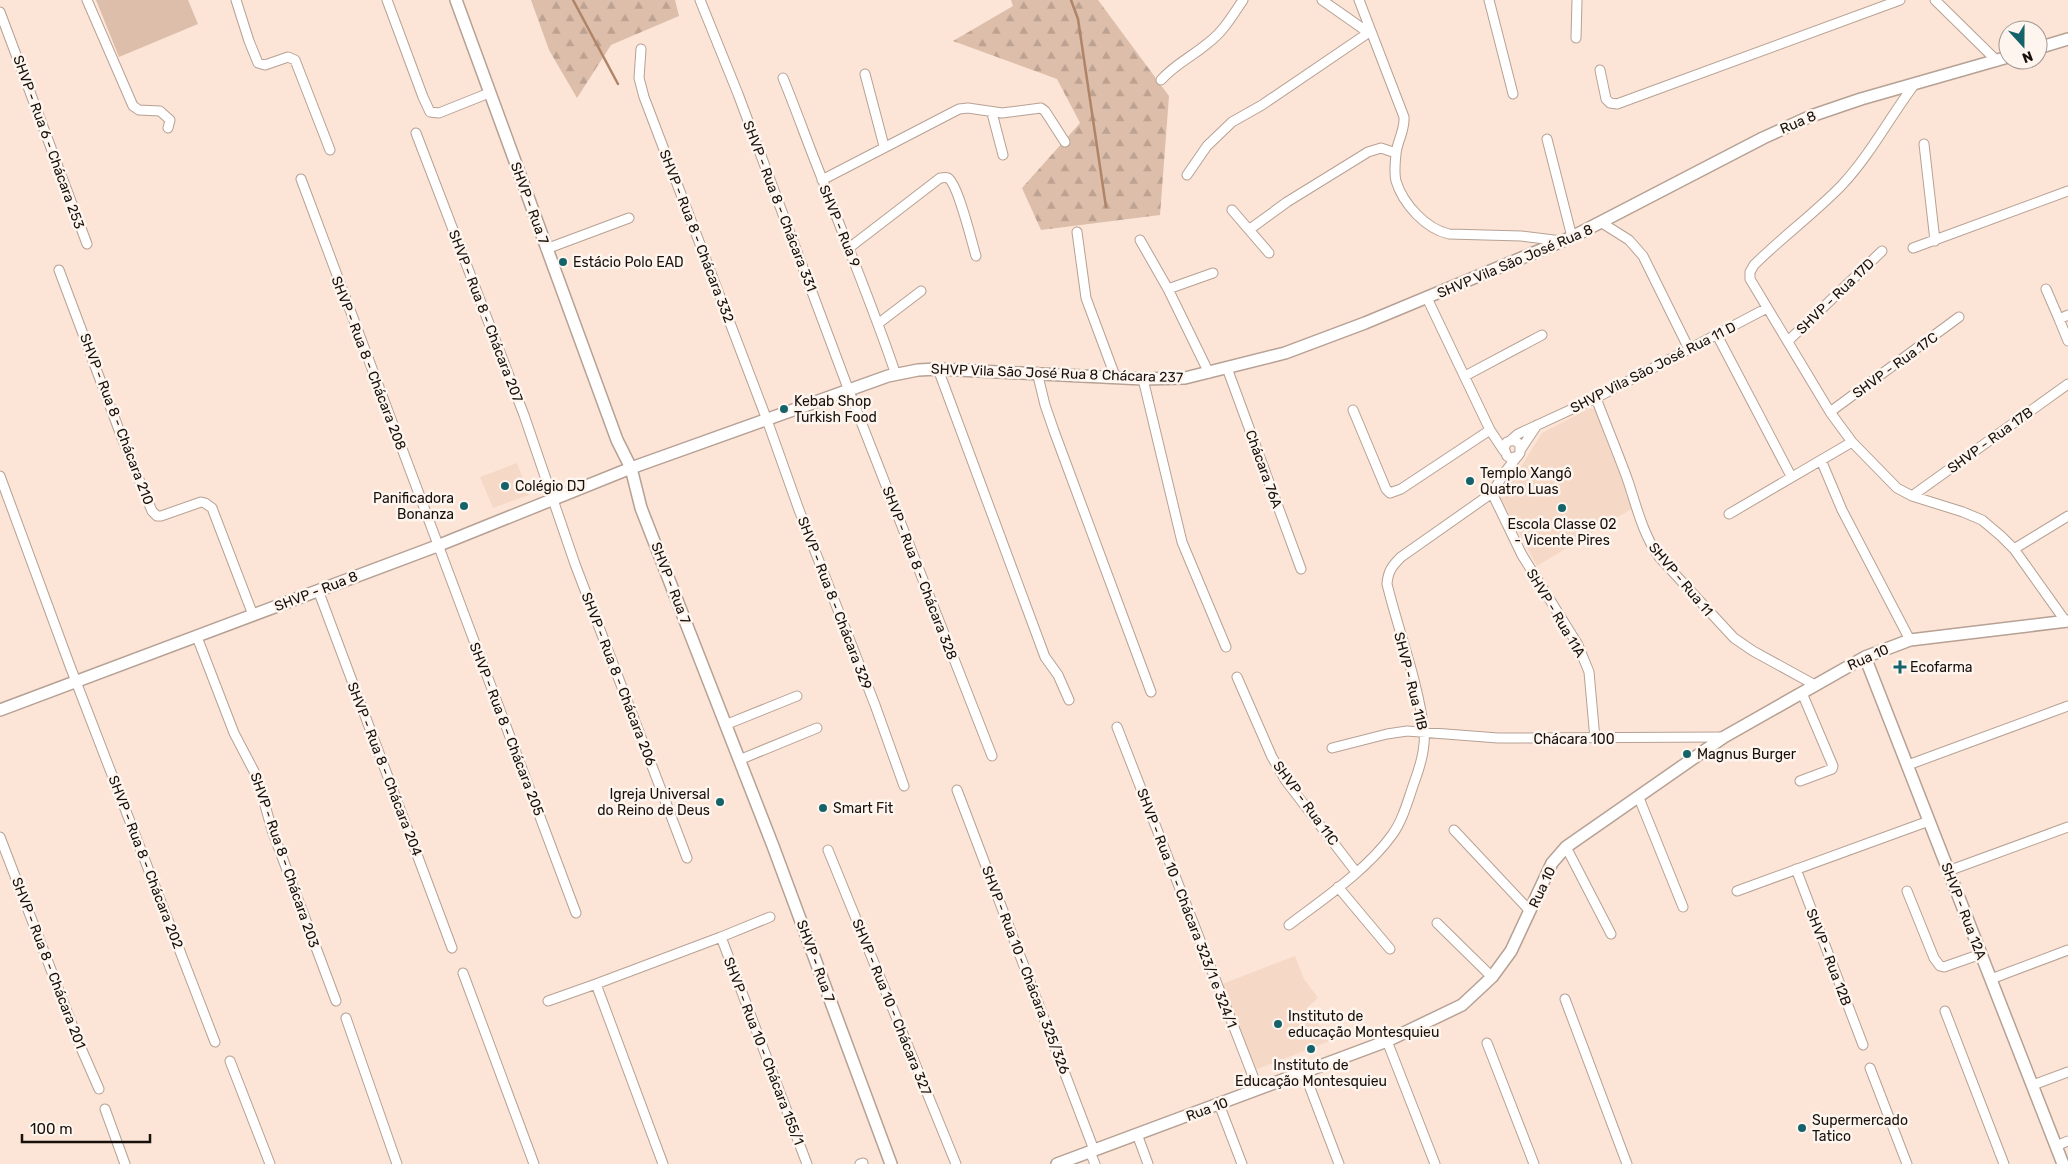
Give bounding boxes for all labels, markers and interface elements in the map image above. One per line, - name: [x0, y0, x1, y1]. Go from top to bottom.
- north arrow: [1998, 20, 2048, 70]
- text: N: [2020, 47, 2035, 66]
- street label: SHVP - Rua 6 - Chácara 253: [9, 53, 88, 231]
- street label: Rua 8: [1778, 107, 1819, 138]
- street label: SHVP - Rua 8 - Chácara 331: [739, 118, 820, 294]
- street label: SHVP - Rua 8 - Chácara 332: [656, 147, 737, 325]
- street label: SHVP - Rua 7: [507, 160, 552, 247]
- street label: SHVP - Rua 9: [815, 183, 864, 270]
- street label: SHVP Vila São José Rua 8: [1435, 221, 1596, 302]
- street label: SHVP - Rua 8 - Chácara 207: [445, 228, 526, 405]
- place label: Estácio Polo EAD: [573, 254, 684, 271]
- street label: SHVP - Rua 17D: [1793, 255, 1878, 338]
- marker: Estácio Polo EAD: [557, 256, 569, 268]
- street label: SHVP - Rua 8 - Chácara 208: [327, 274, 410, 453]
- street label: SHVP Vila São José Rua 11 D: [1568, 318, 1739, 417]
- street label: SHVP - Rua 17C: [1849, 329, 1941, 402]
- street label: SHVP - Rua 8 - Chácara 210: [76, 331, 157, 507]
- street label: SHVP Vila São José Rua 8 Chácara 237: [931, 361, 1183, 386]
- place label: Kebab Shop Turkish Food: [794, 393, 877, 426]
- marker: Kebab Shop Turkish Food: [778, 403, 790, 415]
- street label: SHVP - Rua 17B: [1944, 404, 2036, 477]
- street label: Chácara 76A: [1242, 428, 1286, 511]
- place label: Templo Xangô Quatro Luas: [1480, 465, 1572, 498]
- marker: Templo Xangô Quatro Luas: [1464, 475, 1476, 487]
- place label: Colégio DJ: [515, 478, 585, 495]
- marker: Colégio DJ: [499, 480, 511, 492]
- street label: SHVP - Rua 8 - Chácara 328: [879, 484, 961, 662]
- place label: Panificadora Bonanza: [373, 490, 454, 523]
- marker: Panificadora Bonanza: [458, 500, 470, 512]
- marker: Escola Classe 02 - Vicente Pires: [1556, 502, 1568, 514]
- street label: SHVP - Rua 8 - Chácara 329: [794, 514, 875, 692]
- place label: Escola Classe 02 - Vicente Pires: [1507, 516, 1617, 549]
- street label: SHVP - Rua 11: [1645, 539, 1716, 620]
- street label: SHVP - Rua 7: [647, 540, 694, 626]
- street label: SHVP - Rua 11A: [1522, 566, 1589, 661]
- street label: SHVP - Rua 8: [272, 568, 360, 615]
- street label: SHVP - Rua 8 - Chácara 206: [578, 590, 660, 768]
- street label: SHVP - Rua 11B: [1390, 630, 1431, 732]
- street label: SHVP - Rua 8 - Chácara 205: [466, 640, 547, 818]
- street label: Rua 10: [1845, 641, 1892, 674]
- place label: Ecofarma: [1910, 659, 1973, 676]
- marker: Ecofarma: [1894, 661, 1906, 673]
- street label: SHVP - Rua 8 - Chácara 204: [344, 680, 426, 859]
- street label: Chácara 100: [1533, 731, 1615, 748]
- place label: Magnus Burger: [1697, 746, 1797, 763]
- marker: Magnus Burger: [1681, 748, 1693, 760]
- street label: SHVP - Rua 11C: [1269, 758, 1342, 849]
- street label: SHVP - Rua 8 - Chácara 203: [246, 770, 323, 950]
- street label: SHVP - Rua 8 - Chácara 202: [105, 773, 186, 951]
- place label: Igreja Universal do Reino de Deus: [597, 786, 710, 819]
- street label: SHVP - Rua 10 - Chácara 323/1 e 324/1: [1133, 786, 1240, 1030]
- marker: Igreja Universal do Reino de Deus: [714, 796, 726, 808]
- place label: Smart Fit: [833, 800, 894, 817]
- marker: Smart Fit: [817, 802, 829, 814]
- street label: SHVP - Rua 12A: [1937, 860, 1990, 963]
- street label: SHVP - Rua 10 - Chácara 325/326: [978, 864, 1073, 1077]
- street label: Rua 10: [1526, 864, 1559, 911]
- street label: SHVP - Rua 8 - Chácara 201: [8, 875, 89, 1051]
- street label: SHVP - Rua 12B: [1802, 906, 1855, 1008]
- street label: SHVP - Rua 10 - Chácara 327: [848, 917, 935, 1098]
- street label: SHVP - Rua 7: [793, 918, 838, 1005]
- street label: SHVP - Rua 10 - Chácara 155/1: [720, 955, 807, 1148]
- place label: Instituto de educação Montesquieu: [1288, 1008, 1439, 1041]
- marker: Instituto de educação Montesquieu: [1272, 1018, 1284, 1030]
- marker: Instituto de Educação Montesquieu: [1305, 1043, 1317, 1055]
- place label: Instituto de Educação Montesquieu: [1235, 1057, 1387, 1090]
- street label: Rua 10: [1184, 1094, 1231, 1125]
- scale bar: [22, 1112, 150, 1144]
- place label: Supermercado Tatico: [1812, 1112, 1908, 1145]
- text: 100 m: [30, 1120, 72, 1138]
- marker: Supermercado Tatico: [1796, 1122, 1808, 1134]

